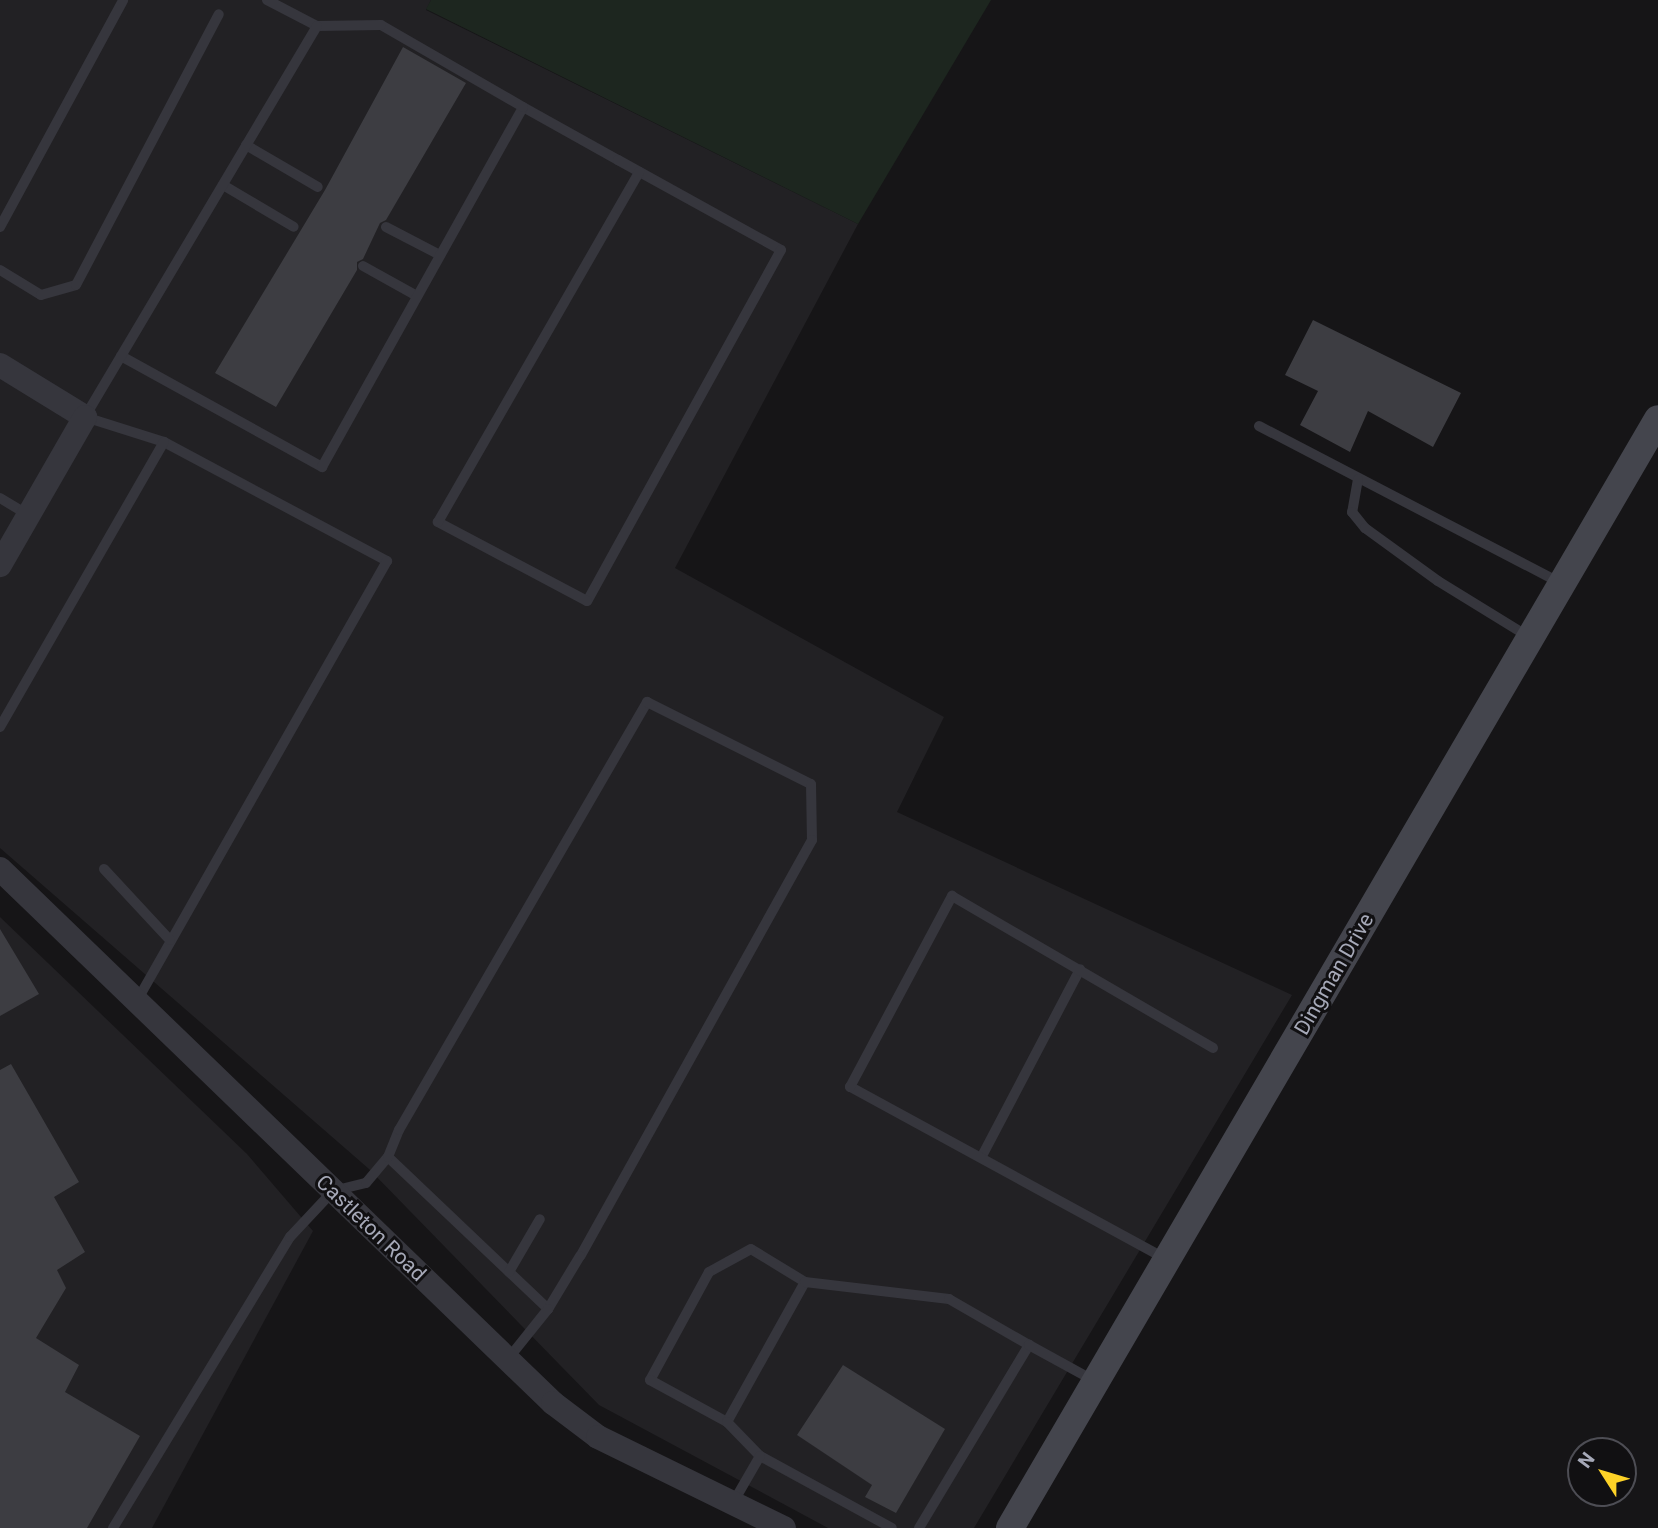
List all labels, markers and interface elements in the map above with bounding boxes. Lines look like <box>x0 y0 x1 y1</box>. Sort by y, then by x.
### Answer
street label: Dingman Drive <box>1289 909 1379 1039</box>
street label: Castleton Road <box>311 1169 431 1287</box>
north arrow <box>1567 1437 1637 1507</box>
text: N <box>1573 1448 1600 1473</box>

